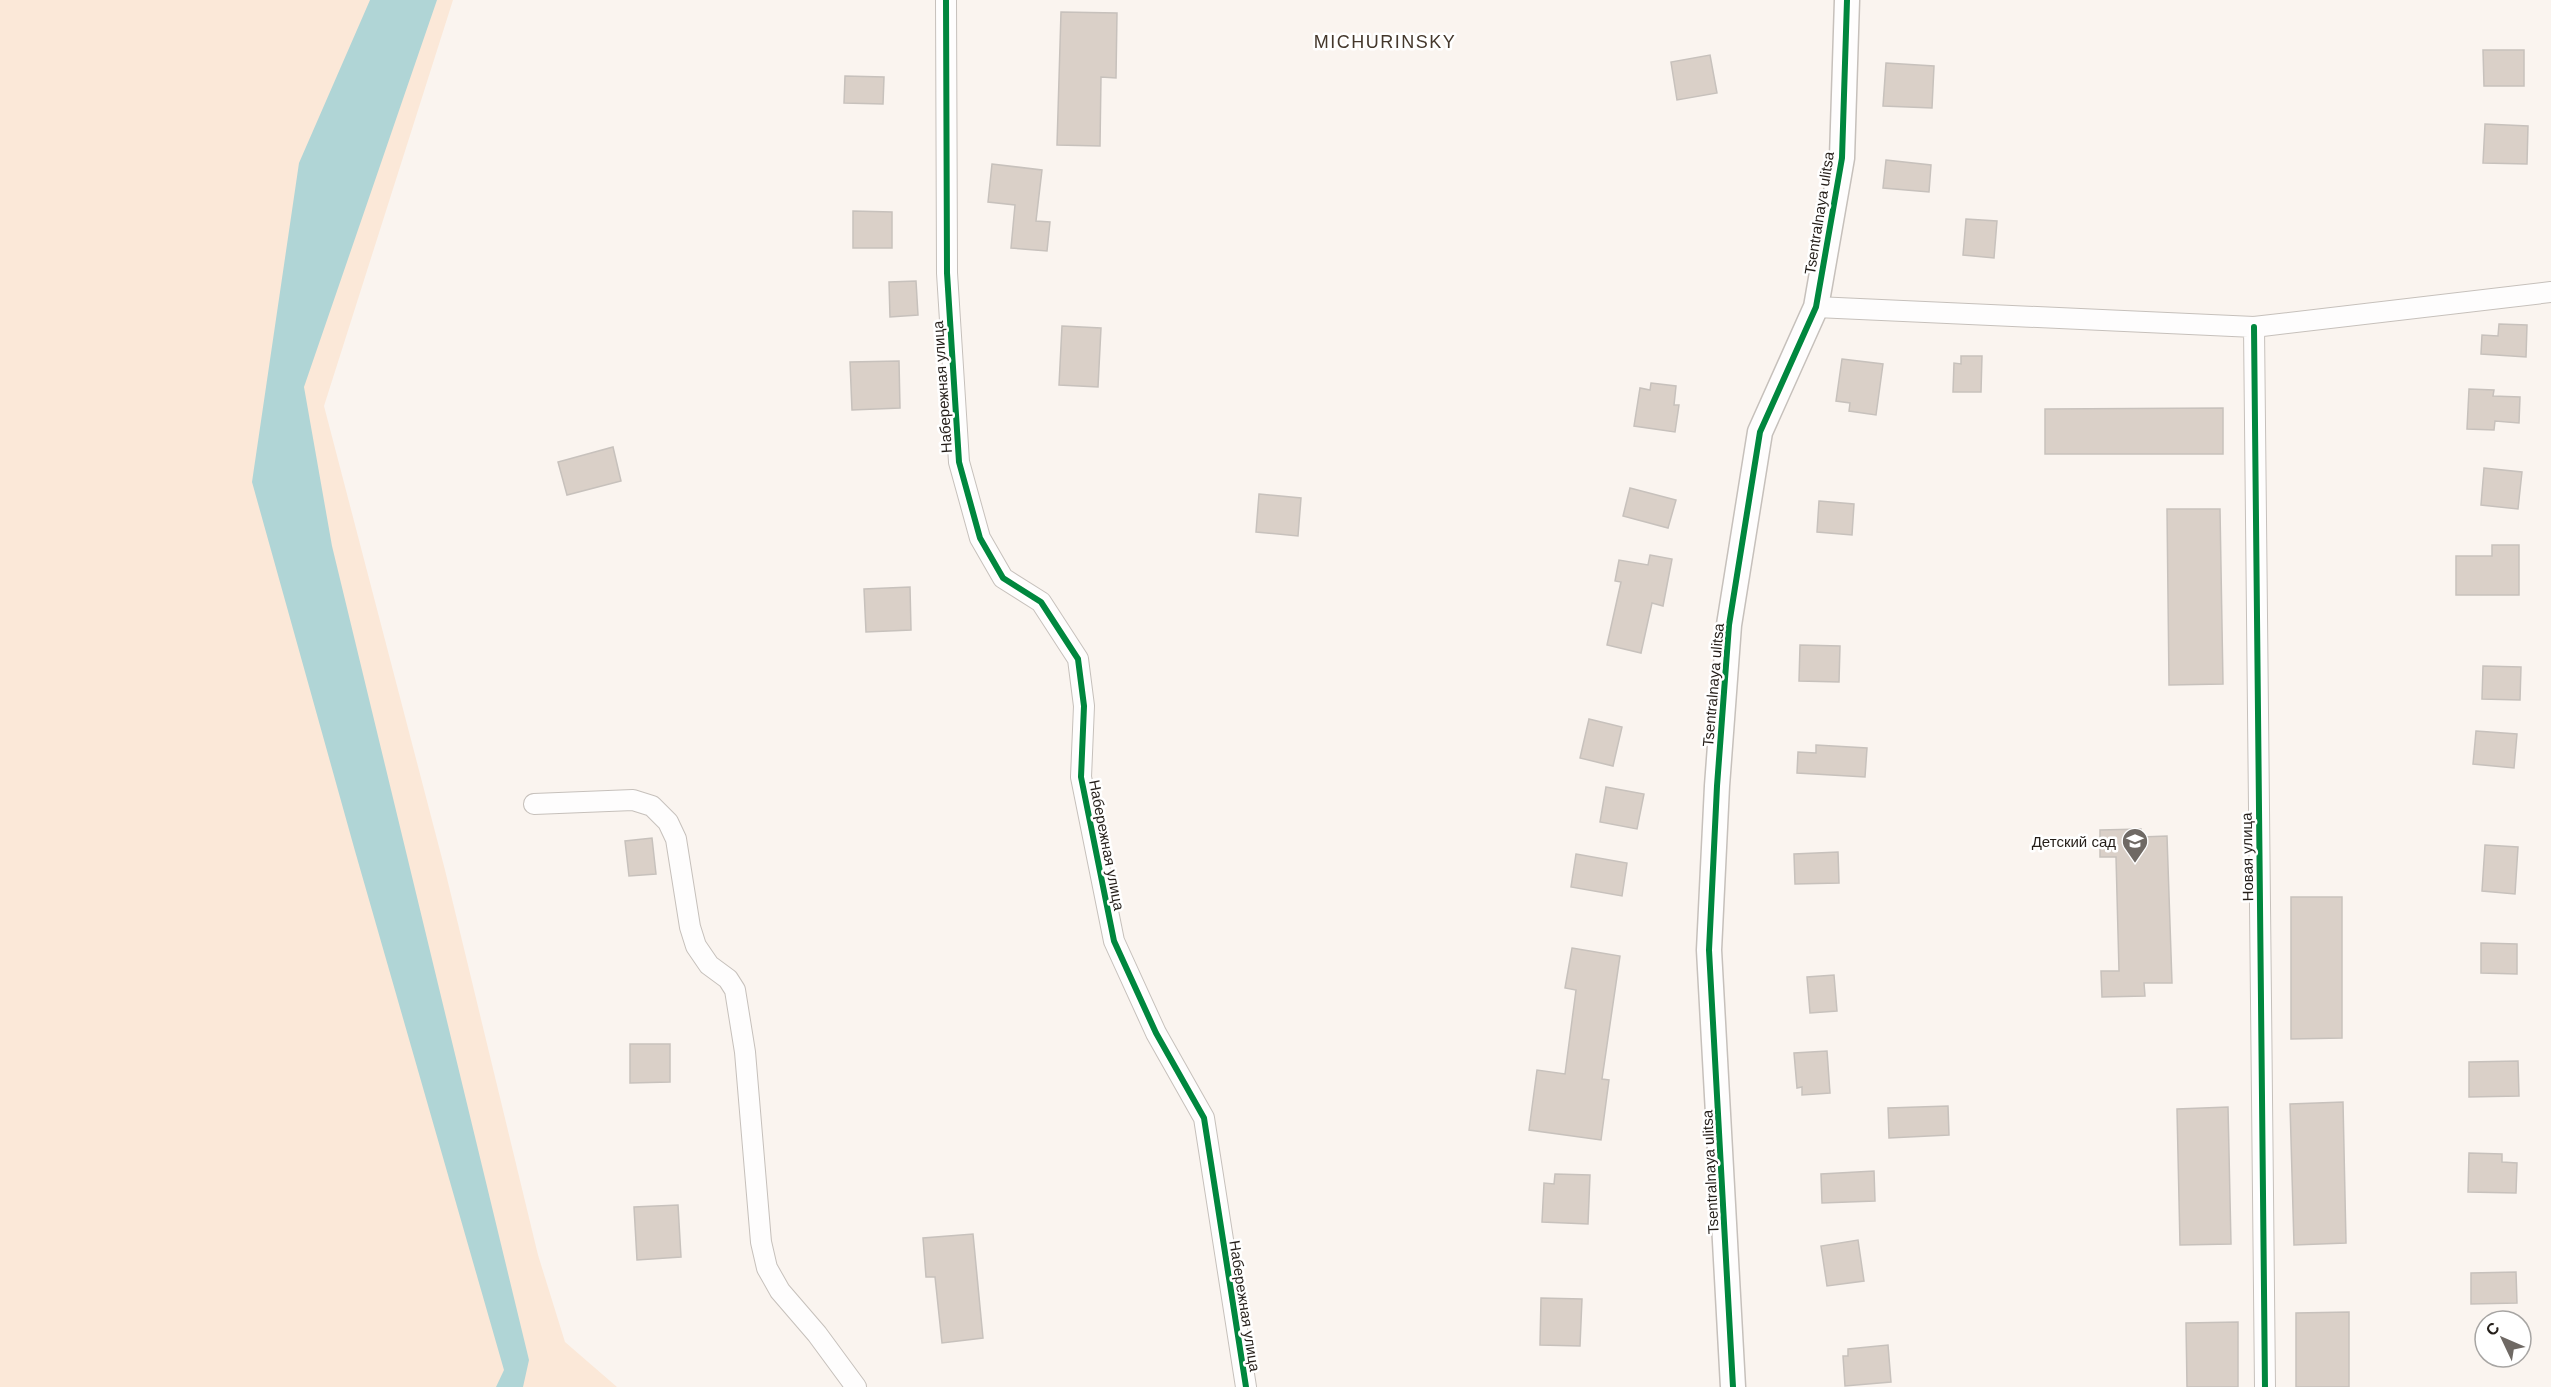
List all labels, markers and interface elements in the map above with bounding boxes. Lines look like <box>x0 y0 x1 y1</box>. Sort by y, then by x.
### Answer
district label: MICHURINSKY <box>1314 32 1456 52</box>
street label: Tsentralnaya ulitsa <box>1801 150 1837 276</box>
street label: Набережная улица <box>929 320 955 454</box>
street label: Tsentralnaya ulitsa <box>1699 622 1727 748</box>
street label: Набережная улица <box>1086 778 1128 912</box>
street label: Новая улица <box>2238 812 2256 902</box>
school or university icon: Детский сад <box>2120 826 2150 864</box>
place label: Детский сад <box>2032 833 2116 850</box>
street label: Tsentralnaya ulitsa <box>1698 1109 1722 1234</box>
street label: Набережная улица <box>1226 1239 1264 1373</box>
north arrow <box>2473 1309 2533 1369</box>
text: С <box>2482 1319 2503 1339</box>

